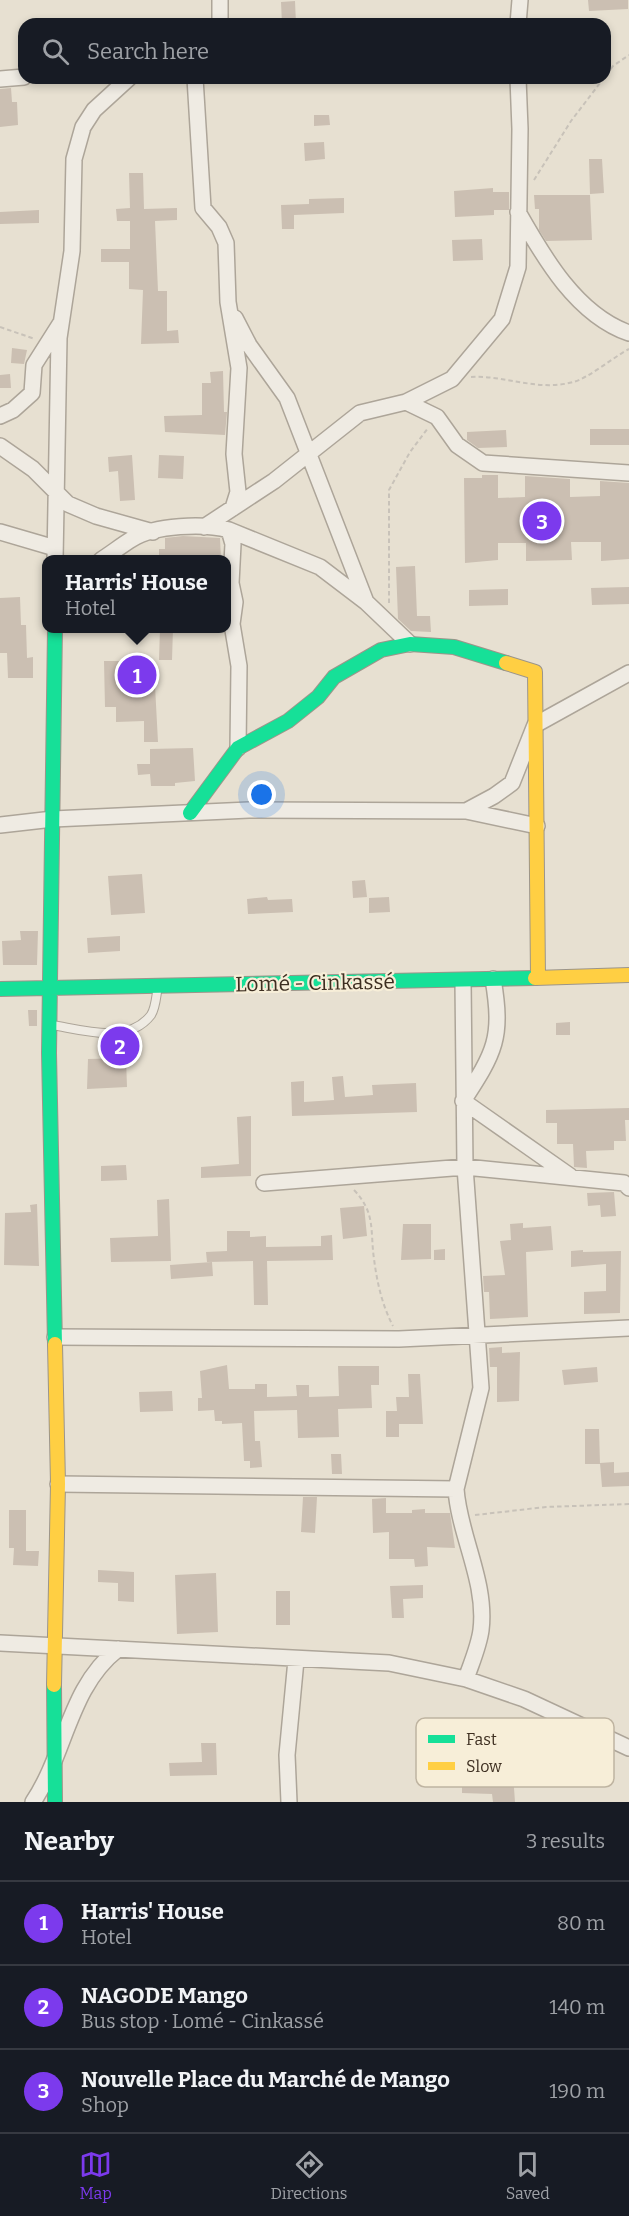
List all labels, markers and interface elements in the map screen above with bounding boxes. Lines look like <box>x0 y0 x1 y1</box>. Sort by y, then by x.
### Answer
search box <box>18 18 611 84</box>
icon: search <box>39 35 72 68</box>
text: Search here <box>87 38 209 65</box>
pin: 3 <box>522 498 562 544</box>
popup <box>42 555 231 633</box>
text: Harris' House <box>65 569 208 596</box>
text: Hotel <box>65 596 116 620</box>
pin: 1 <box>118 652 156 698</box>
your location <box>247 780 276 809</box>
street label: Lomé - Cinkassé <box>235 969 395 997</box>
pin: 2 <box>100 1024 140 1068</box>
legend <box>416 1718 614 1787</box>
text: Fast <box>466 1730 497 1749</box>
text: Slow <box>466 1757 502 1776</box>
text: Nearby <box>24 1826 114 1857</box>
text: 3 results <box>526 1829 605 1853</box>
text: Harris' House <box>81 1898 224 1925</box>
text: 1 <box>39 1911 48 1935</box>
text: 80 m <box>557 1911 605 1935</box>
text: Hotel <box>81 1925 132 1949</box>
text: NAGODE Mango <box>81 1982 248 2009</box>
text: 2 <box>38 1995 49 2019</box>
text: 140 m <box>549 1995 605 2019</box>
text: Bus stop · Lomé - Cinkassé <box>81 2009 324 2033</box>
text: Nouvelle Place du Marché de Mango <box>81 2066 450 2093</box>
text: 3 <box>38 2079 49 2103</box>
text: 190 m <box>549 2079 605 2103</box>
text: Shop <box>81 2093 129 2117</box>
tab: Map <box>79 2148 112 2203</box>
tab: Directions <box>271 2148 348 2203</box>
tab: Saved <box>506 2148 550 2203</box>

